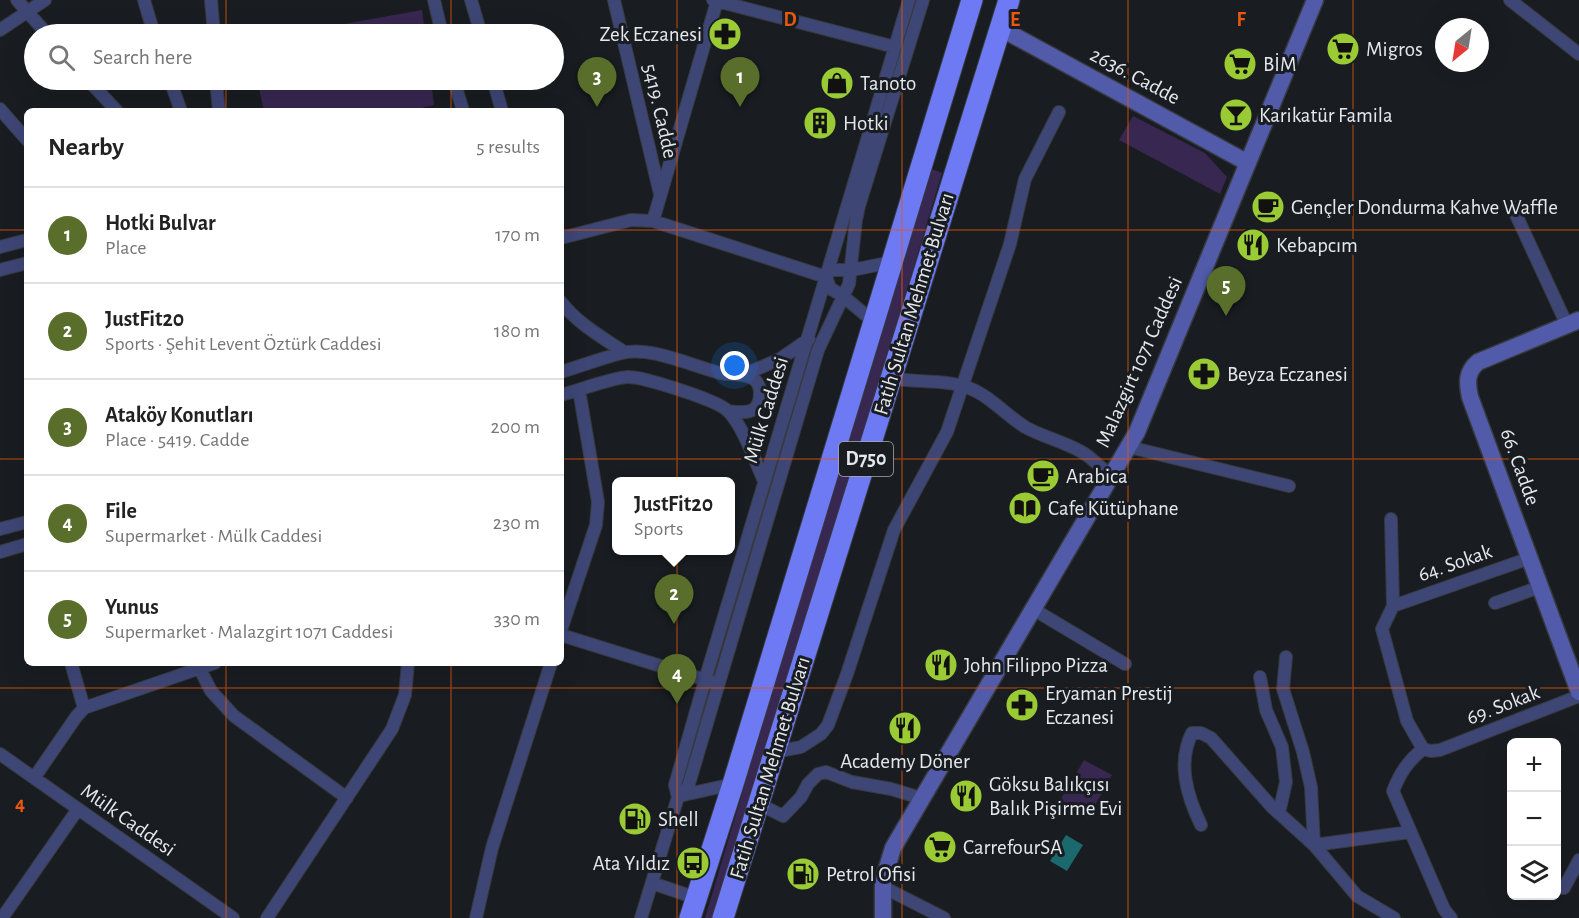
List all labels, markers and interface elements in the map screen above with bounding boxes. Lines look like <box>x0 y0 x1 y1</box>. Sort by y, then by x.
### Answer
text: D <box>783 10 797 30</box>
text: E <box>1010 10 1020 30</box>
text: F <box>1236 10 1246 30</box>
pharmacy icon: Zek Eczanesi <box>707 16 743 52</box>
north arrow <box>1435 18 1489 72</box>
search box <box>24 24 564 90</box>
place label: Zek Eczanesi <box>600 24 702 45</box>
supermarket icon: Migros <box>1325 31 1361 67</box>
place label: Migros <box>1366 39 1423 60</box>
icon: search <box>45 41 78 74</box>
street label: 2636. Cadde <box>1087 44 1183 108</box>
text: Search here <box>93 46 192 68</box>
supermarket icon: BİM <box>1222 46 1258 82</box>
place label: BİM <box>1263 53 1296 75</box>
pin: 3 <box>578 57 616 107</box>
pin: 1 <box>720 57 760 107</box>
street label: 5419. Cadde <box>639 62 681 160</box>
shop icon: Tanoto <box>819 65 855 101</box>
place label: Tanoto <box>860 73 916 94</box>
bar icon: Karikatür Famila <box>1218 97 1254 133</box>
building icon: Hotki <box>802 105 838 141</box>
place label: Karikatür Famila <box>1259 105 1393 126</box>
place label: Hotki <box>843 113 889 134</box>
text: Nearby <box>48 134 124 160</box>
text: 5 results <box>476 137 540 157</box>
cafe icon: Gençler Dondurma Kahve Waffle <box>1250 189 1286 225</box>
street label: Fatih Sultan Mehmet Bulvarı <box>870 191 958 417</box>
place label: Gençler Dondurma Kahve Waffle <box>1291 197 1558 218</box>
text: Hotki Bulvar <box>105 212 216 234</box>
text: 1 <box>64 225 71 245</box>
text: 170 m <box>495 225 540 245</box>
restaurant icon: Kebapcım <box>1235 227 1271 263</box>
place label: Kebapcım <box>1276 235 1358 256</box>
text: Place <box>105 238 146 258</box>
pin: 5 <box>1206 266 1246 316</box>
street label: Malazgirt 1071 Caddesi <box>1092 273 1186 451</box>
text: JustFit20 <box>105 308 184 330</box>
text: 2 <box>63 321 72 341</box>
text: 180 m <box>494 321 540 341</box>
text: Sports · Şehit Levent Öztürk Caddesi <box>105 334 382 354</box>
your location <box>720 351 749 380</box>
street label: Mülk Caddesi <box>740 354 792 466</box>
pharmacy icon: Beyza Eczanesi <box>1186 356 1222 392</box>
place label: Beyza Eczanesi <box>1227 364 1348 385</box>
text: Ataköy Konutları <box>105 404 253 426</box>
text: 3 <box>63 417 72 437</box>
text: 200 m <box>490 417 540 437</box>
street label: 66. Cadde <box>1496 426 1544 508</box>
text: Place · 5419. Cadde <box>105 430 249 450</box>
road number: D750 <box>839 442 893 476</box>
cafe icon: Arabica <box>1025 458 1061 494</box>
place label: Arabica <box>1066 466 1128 487</box>
popup <box>612 477 735 555</box>
library icon: Cafe Kütüphane <box>1007 490 1043 526</box>
text: JustFit20 <box>634 493 713 515</box>
place label: Cafe Kütüphane <box>1048 498 1178 519</box>
text: File <box>105 500 137 522</box>
text: 4 <box>62 513 73 533</box>
text: 230 m <box>493 513 540 533</box>
text: Sports <box>634 519 683 539</box>
text: Supermarket · Mülk Caddesi <box>105 526 322 546</box>
street label: 64. Sokak <box>1415 540 1495 585</box>
pin: 2 <box>654 574 694 624</box>
text: Yunus <box>105 596 159 618</box>
text: 5 <box>63 609 72 629</box>
text: 330 m <box>494 609 540 629</box>
text: Supermarket · Malazgirt 1071 Caddesi <box>105 622 393 642</box>
restaurant icon: John Filippo Pizza <box>923 647 959 683</box>
pin: 4 <box>658 654 696 704</box>
street label: Fatih Sultan Mehmet Bulvarı <box>726 655 814 881</box>
place label: John Filippo Pizza <box>964 655 1108 676</box>
street label: 69. Sokak <box>1464 681 1543 728</box>
place label: Eryaman Prestij Eczanesi <box>1045 683 1173 728</box>
pharmacy icon: Eryaman Prestij Eczanesi <box>1004 687 1040 723</box>
restaurant icon: Academy Döner <box>887 710 923 746</box>
map controls <box>1507 738 1561 900</box>
button: + <box>1507 738 1561 792</box>
place label: Academy Döner <box>840 751 970 772</box>
place label: Göksu Balıkçısı Balık Pişirme Evi <box>989 774 1122 819</box>
restaurant icon: Göksu Balıkçısı Balık Pişirme Evi <box>948 778 984 814</box>
street label: Mülk Caddesi <box>77 780 179 860</box>
button: − <box>1507 792 1561 846</box>
text: 4 <box>15 794 25 814</box>
fuel station icon: Shell <box>617 801 653 837</box>
place label: Shell <box>658 809 699 830</box>
supermarket icon: CarrefourSA <box>922 829 958 865</box>
place label: CarrefourSA <box>963 837 1062 858</box>
bus stop icon: Ata Yıldız <box>675 845 711 881</box>
button: layers <box>1507 846 1561 900</box>
place label: Ata Yıldız <box>593 853 670 874</box>
fuel station icon: Petrol Ofisi <box>785 856 821 892</box>
place label: Petrol Ofisi <box>826 864 916 885</box>

